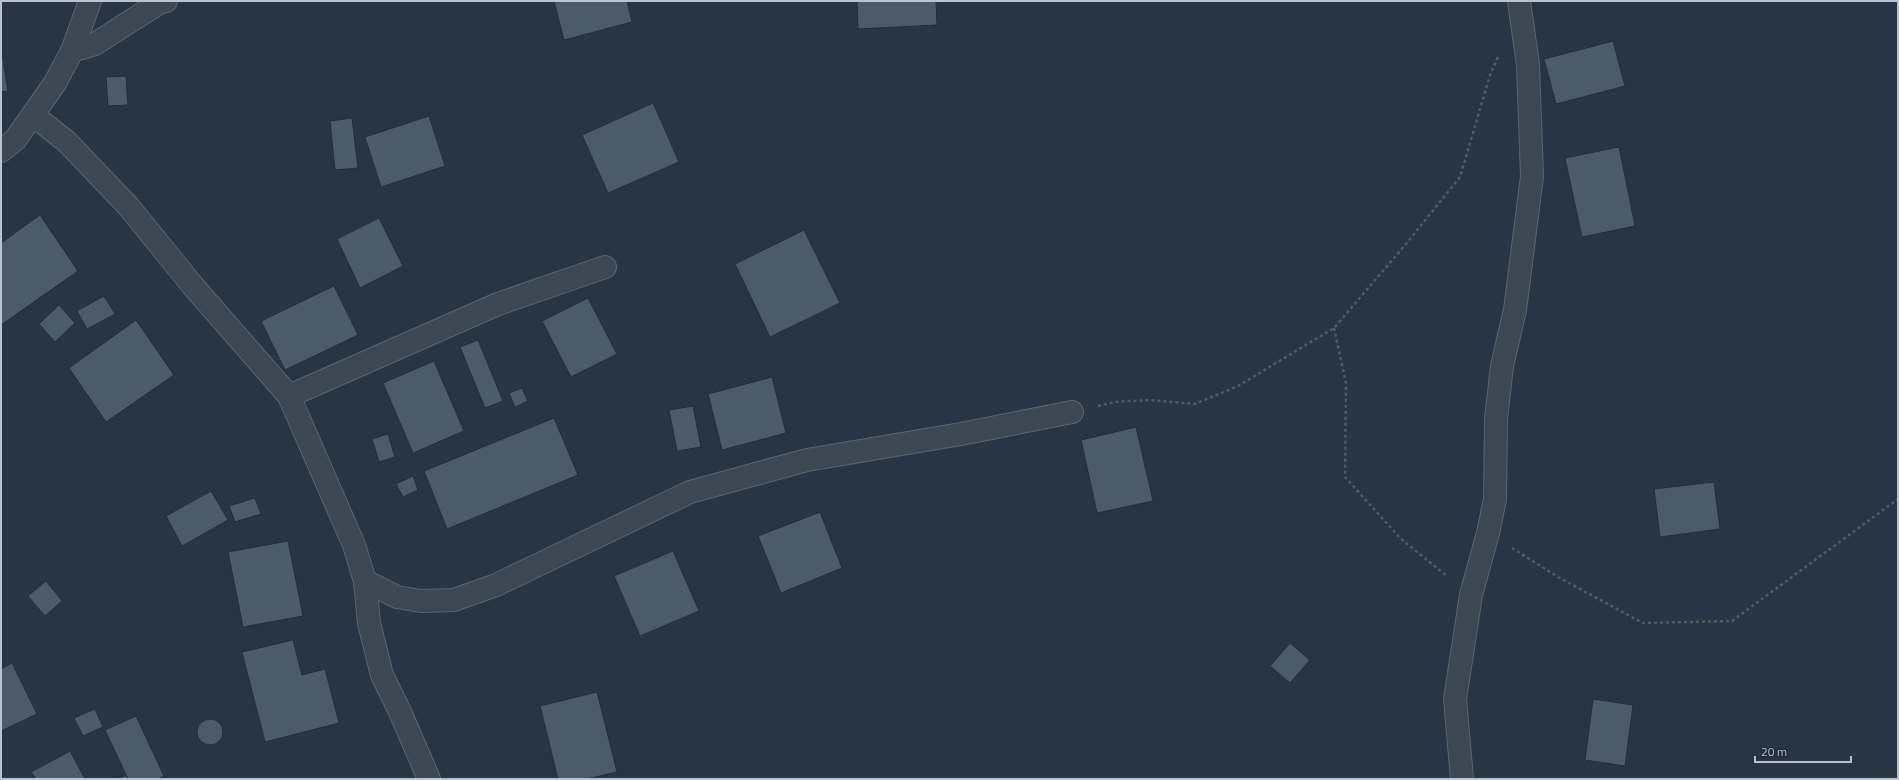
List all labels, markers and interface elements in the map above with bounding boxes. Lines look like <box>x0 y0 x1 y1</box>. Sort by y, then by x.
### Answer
scale bar <box>1755 738 1851 764</box>
text: 20 m <box>1761 742 1787 761</box>

